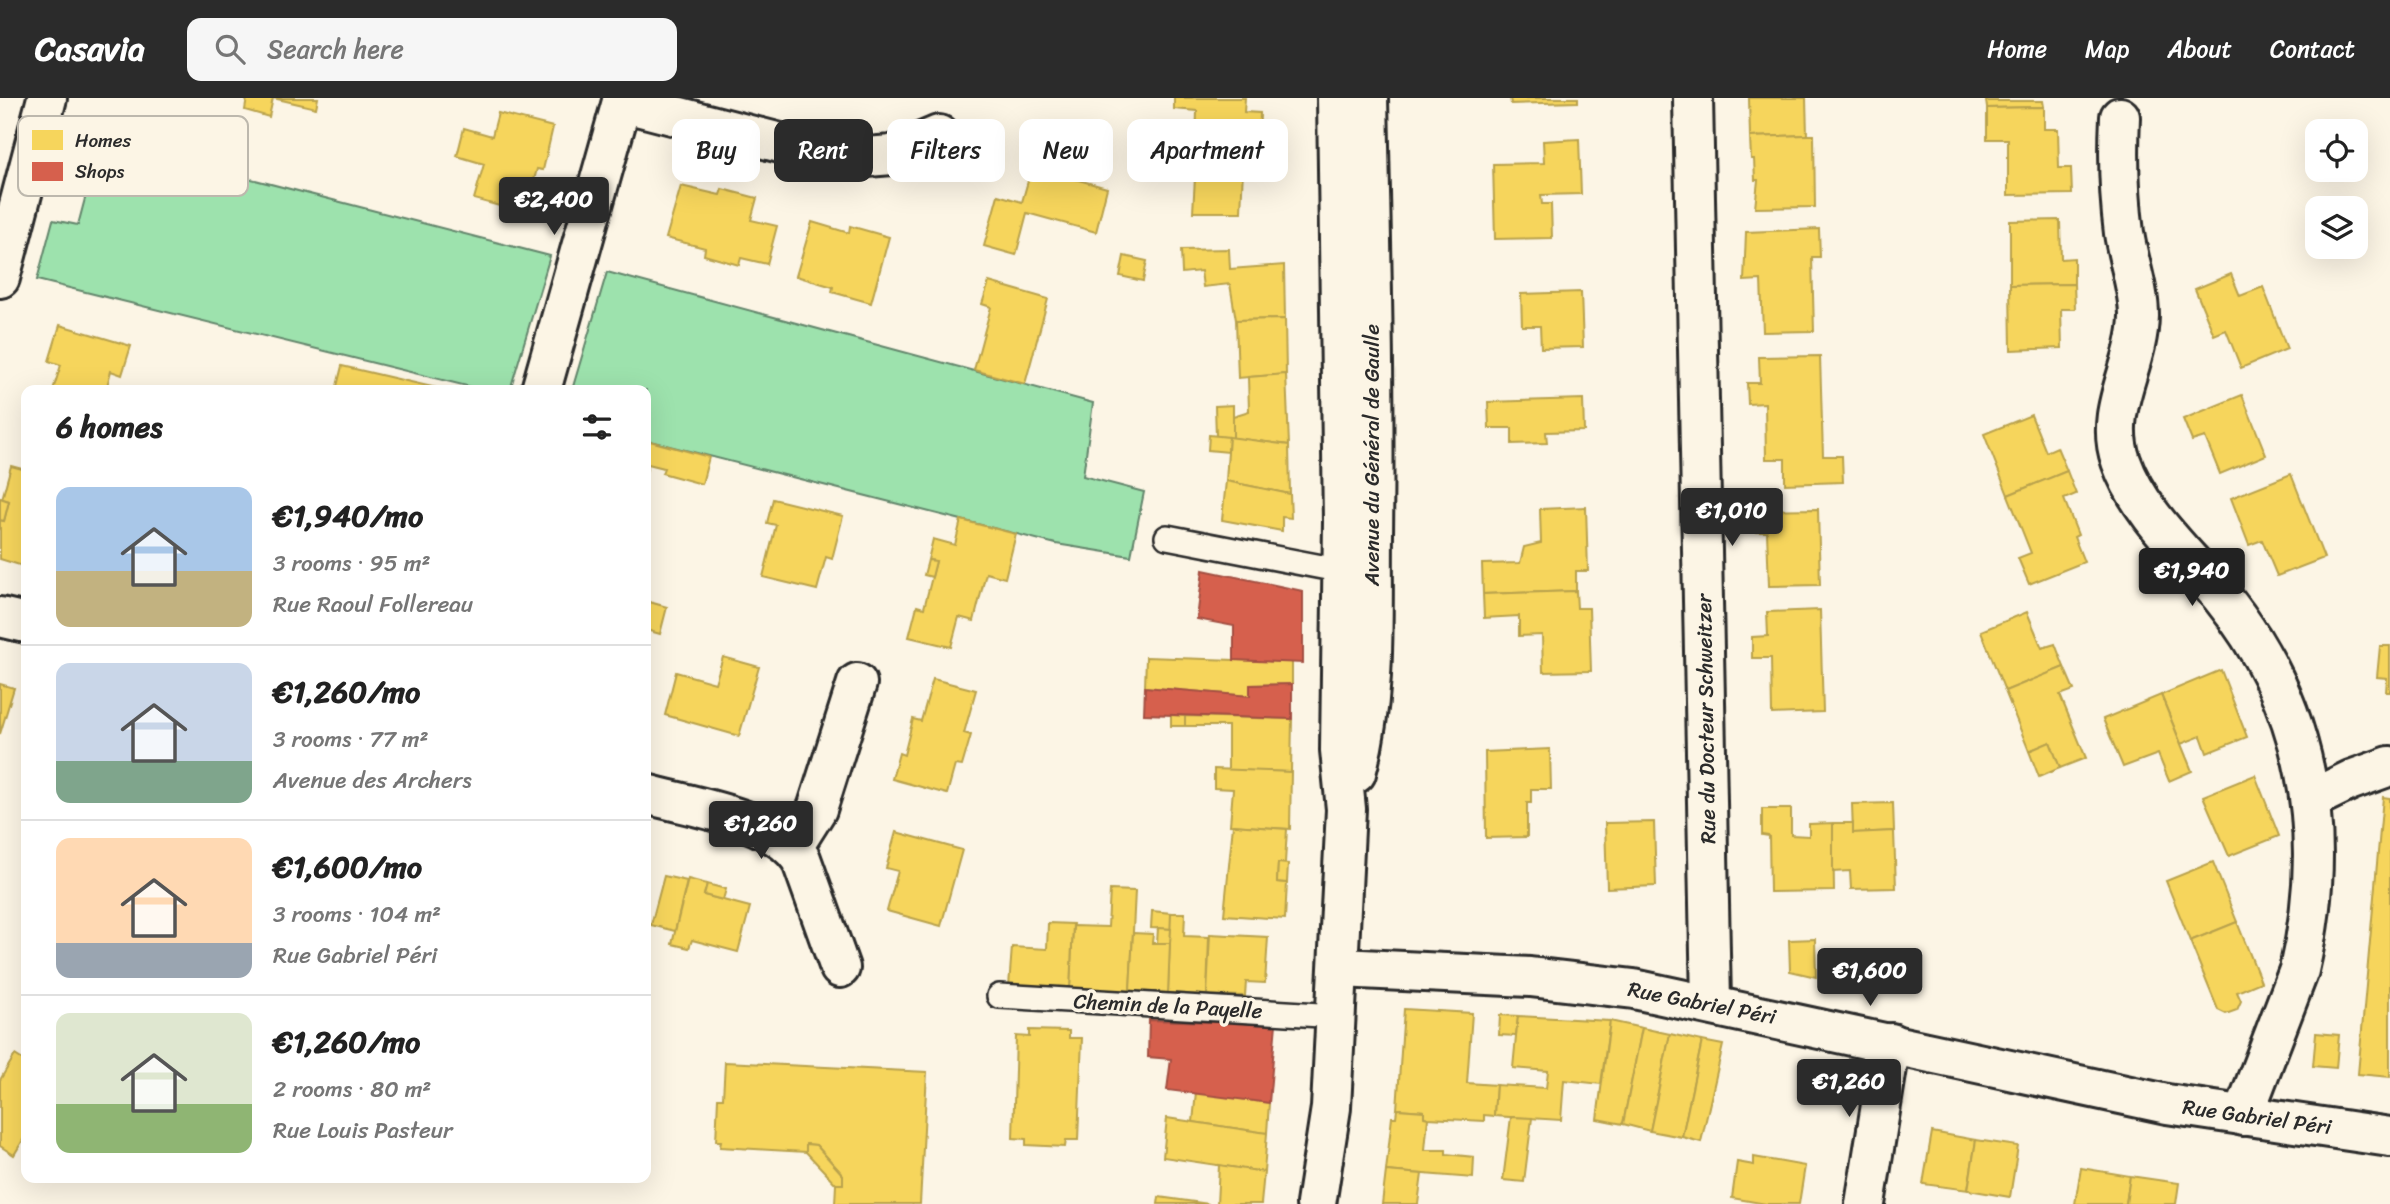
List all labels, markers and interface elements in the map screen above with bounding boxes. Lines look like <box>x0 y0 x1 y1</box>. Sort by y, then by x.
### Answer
search box <box>187 18 677 81</box>
text: Casavia <box>35 20 145 78</box>
text: Search here <box>267 26 404 72</box>
text: Home <box>1987 28 2047 70</box>
text: Map <box>2085 28 2129 70</box>
text: About <box>2167 28 2232 70</box>
text: Contact <box>2270 28 2355 70</box>
icon: search <box>211 30 249 68</box>
legend <box>18 116 248 196</box>
chip: Buy <box>672 119 760 182</box>
chip: Rent <box>774 119 873 182</box>
chip: Filters <box>887 119 1005 182</box>
chip: New <box>1019 119 1113 182</box>
chip: Apartment <box>1127 119 1288 182</box>
map controls <box>2305 119 2368 259</box>
button: locate <box>2305 119 2368 182</box>
text: Homes <box>75 124 131 157</box>
text: Shops <box>75 155 125 188</box>
pin: €2,400 <box>497 178 611 237</box>
text: €2,400 <box>515 179 593 220</box>
button: layers <box>2305 196 2368 259</box>
street label: Avenue du Général de Gaulle <box>1353 324 1391 587</box>
text: 6 homes <box>56 400 163 454</box>
icon: filters <box>578 408 616 446</box>
text: €1,940/mo <box>273 489 423 543</box>
pin: €1,010 <box>1675 489 1789 548</box>
text: €1,010 <box>1697 490 1767 531</box>
icon: home <box>112 515 196 599</box>
text: 3 rooms · 95 m² <box>273 543 430 584</box>
pin: €1,940 <box>2135 548 2249 608</box>
text: €1,940 <box>2155 550 2229 591</box>
text: Rue Raoul Follereau <box>273 584 473 625</box>
street label: Rue du Docteur Schweitzer <box>1685 592 1727 844</box>
text: €1,260/mo <box>273 665 420 719</box>
icon: home <box>112 691 196 775</box>
text: 3 rooms · 77 m² <box>273 719 429 760</box>
text: Avenue des Archers <box>273 760 472 801</box>
pin: €1,260 <box>704 802 818 861</box>
text: €1,260 <box>725 803 797 844</box>
text: €1,600/mo <box>273 840 422 894</box>
icon: home <box>112 866 196 950</box>
text: 3 rooms · 104 m² <box>273 894 441 935</box>
text: Rue Gabriel Péri <box>273 935 437 976</box>
pin: €1,600 <box>1813 948 1927 1008</box>
text: €1,600 <box>1833 950 1907 991</box>
street label: Rue Gabriel Péri <box>1625 970 1780 1036</box>
street label: Chemin de la Payelle <box>1073 982 1264 1030</box>
text: €1,260/mo <box>273 1015 420 1069</box>
icon: home <box>112 1041 196 1125</box>
pin: €1,260 <box>1792 1060 1906 1119</box>
text: €1,260 <box>1813 1061 1885 1102</box>
text: 2 rooms · 80 m² <box>273 1069 431 1110</box>
street label: Rue Gabriel Péri <box>2180 1088 2335 1146</box>
text: Rue Louis Pasteur <box>273 1110 453 1151</box>

